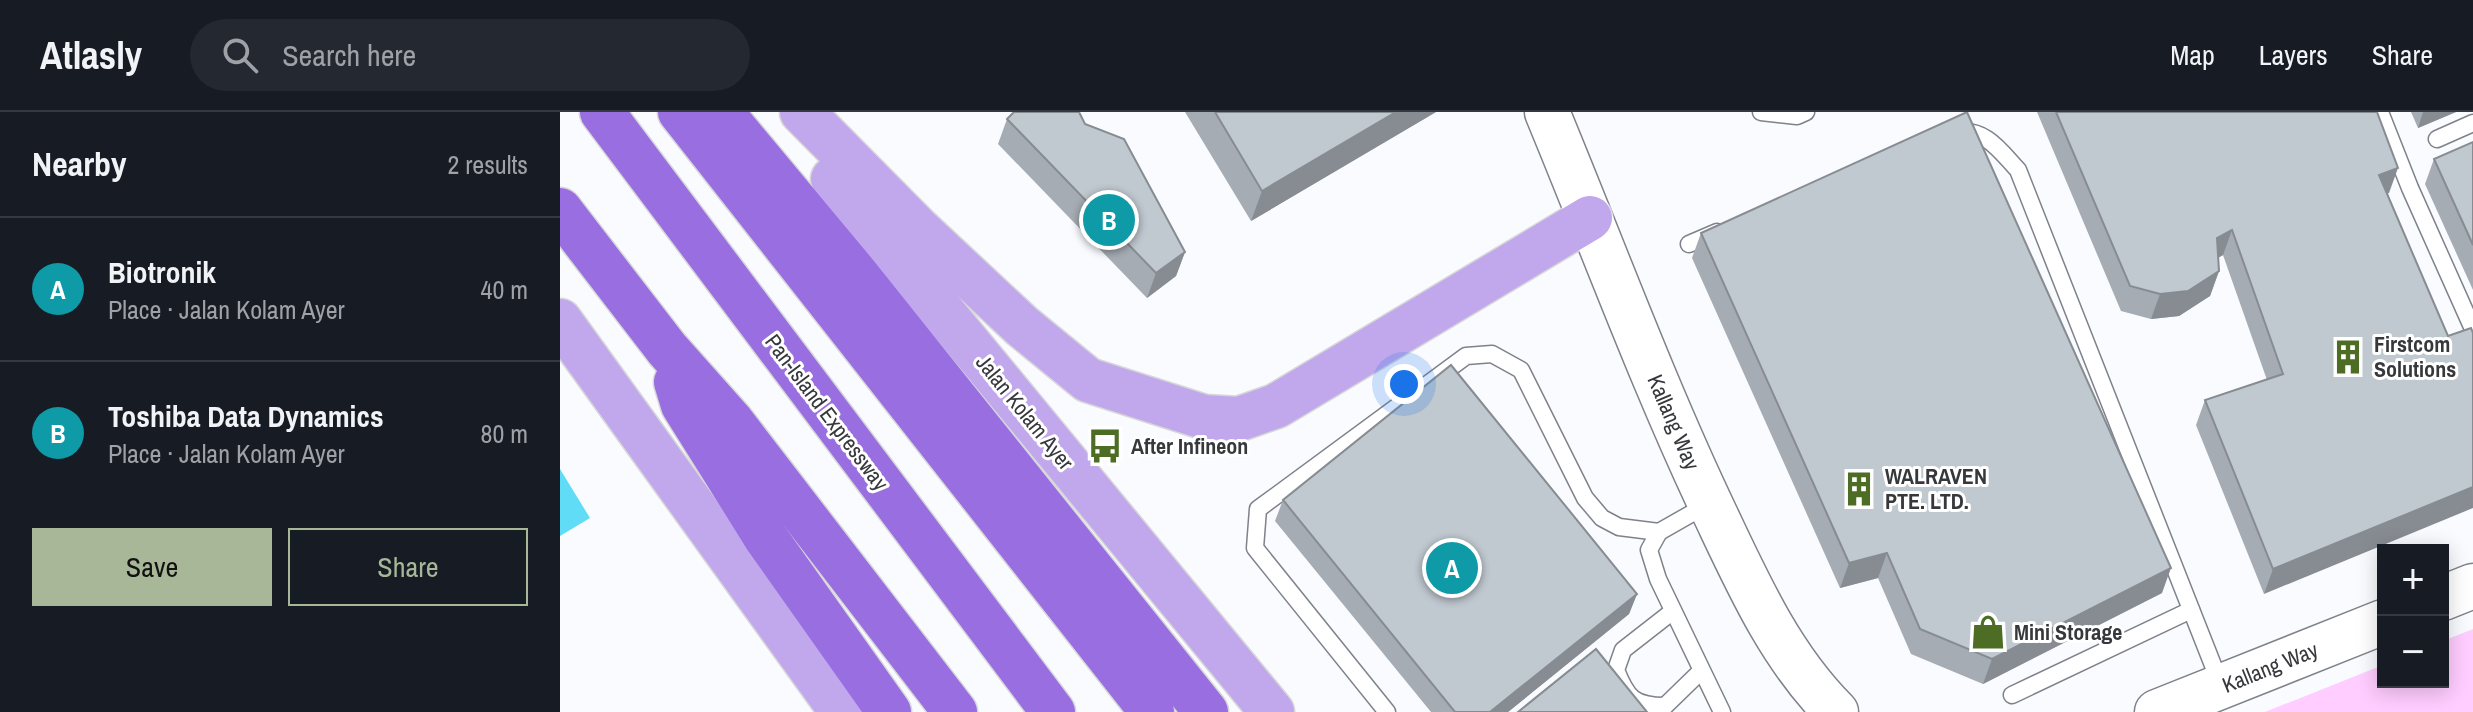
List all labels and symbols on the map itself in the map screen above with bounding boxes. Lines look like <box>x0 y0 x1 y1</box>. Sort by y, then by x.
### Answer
pin: B <box>1083 190 1135 250</box>
street label: Pan-Island Expressway <box>758 328 896 496</box>
place label: Firstcom Solutions <box>2374 329 2456 384</box>
building icon: Firstcom Solutions <box>2329 338 2367 376</box>
street label: Jalan Kolam Ayer <box>969 348 1081 476</box>
your location <box>1384 364 1424 404</box>
street label: Kallang Way <box>1641 370 1707 474</box>
bus stop icon: After Infineon <box>1086 427 1124 465</box>
place label: After Infineon <box>1131 431 1248 461</box>
place label: WALRAVEN PTE. LTD. <box>1885 461 1987 516</box>
building icon: WALRAVEN PTE. LTD. <box>1840 470 1878 508</box>
pin: A <box>1426 538 1478 598</box>
shop icon: Mini Storage <box>1969 613 2007 651</box>
place label: Mini Storage <box>2014 617 2122 647</box>
street label: Kallang Way <box>2218 634 2322 700</box>

